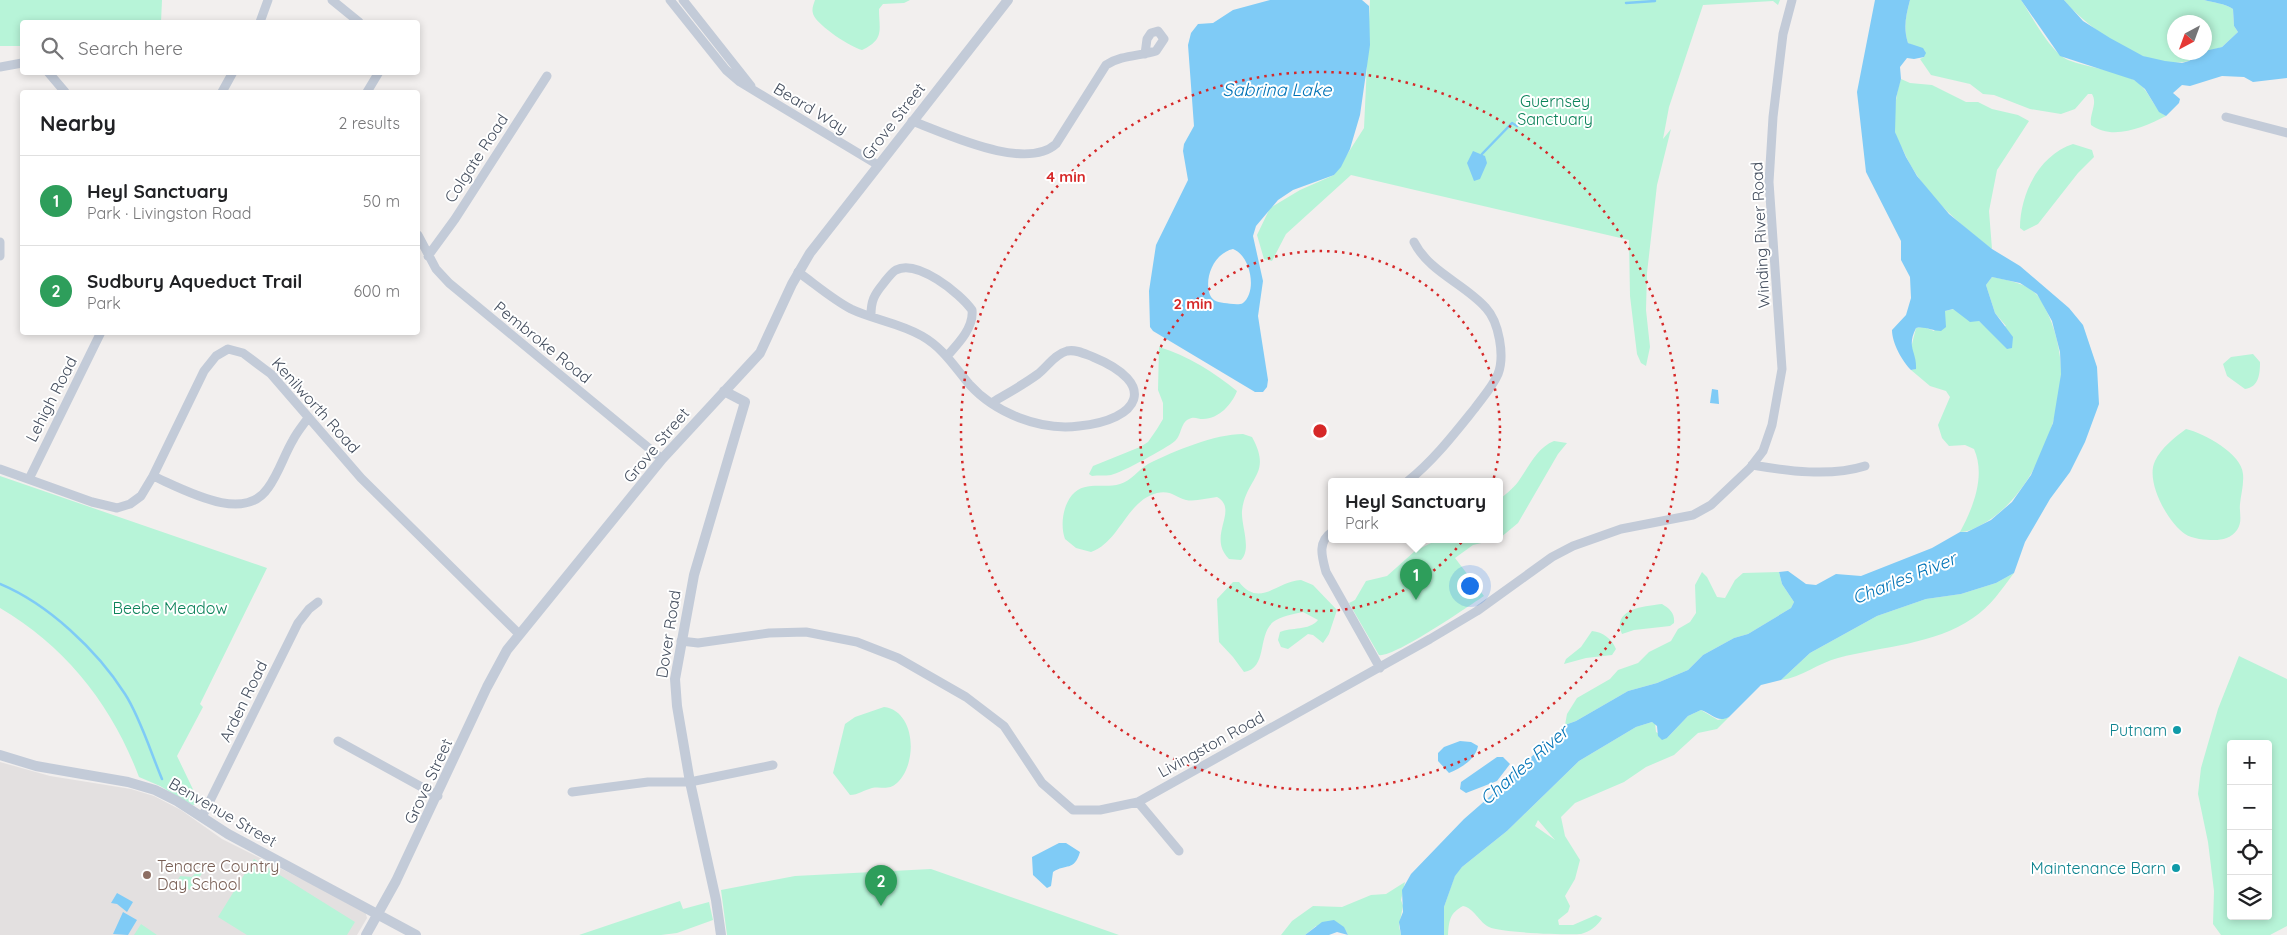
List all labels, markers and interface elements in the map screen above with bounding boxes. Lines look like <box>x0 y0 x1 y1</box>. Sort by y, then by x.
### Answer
north arrow <box>2167 15 2212 60</box>
search box <box>20 20 420 75</box>
icon: search <box>38 34 66 62</box>
text: Search here <box>78 36 183 60</box>
street label: Beard Way <box>770 78 852 138</box>
water label: Sabrina Lake <box>1223 78 1332 101</box>
street label: Grove Street <box>857 79 929 163</box>
park label: Guernsey Sanctuary <box>1517 91 1593 129</box>
text: Nearby <box>40 110 116 136</box>
street label: Colgate Road <box>440 110 512 206</box>
text: 2 results <box>338 113 400 133</box>
street label: Winding River Road <box>1746 161 1774 309</box>
text: 4 min <box>1046 167 1086 186</box>
text: Heyl Sanctuary <box>87 179 228 203</box>
text: 1 <box>53 191 59 211</box>
text: 50 m <box>363 191 400 211</box>
text: Park · Livingston Road <box>87 203 251 223</box>
text: Sudbury Aqueduct Trail <box>87 269 302 293</box>
text: 2 <box>51 281 61 301</box>
text: 600 m <box>353 281 400 301</box>
text: Park <box>87 293 121 313</box>
text: 2 min <box>1173 294 1213 313</box>
street label: Pembroke Road <box>490 297 596 387</box>
street label: Lehigh Road <box>21 353 81 445</box>
street label: Kenilworth Road <box>268 353 364 457</box>
street label: Grove Street <box>619 403 693 487</box>
centre of rings <box>1311 422 1329 440</box>
popup <box>1328 478 1503 543</box>
text: Heyl Sanctuary <box>1345 489 1486 513</box>
text: Park <box>1345 513 1379 533</box>
water label: Charles River <box>1849 546 1961 609</box>
pin: 1 <box>1400 559 1432 600</box>
your location <box>1457 573 1483 599</box>
street label: Dover Road <box>651 589 685 679</box>
park label: Beebe Meadow <box>112 598 228 618</box>
street label: Arden Road <box>215 657 271 745</box>
street label: Livingston Road <box>1154 706 1268 782</box>
water label: Charles River <box>1475 719 1575 810</box>
place label: Putnam <box>2109 720 2167 740</box>
marker: Putnam <box>2171 724 2183 736</box>
street label: Grove Street <box>399 735 457 827</box>
map controls <box>2227 740 2272 920</box>
button: + <box>2227 740 2272 785</box>
street label: Benvenue Street <box>165 773 281 851</box>
button: − <box>2227 785 2272 830</box>
button: locate <box>2227 830 2272 875</box>
place label: Tenacre Country Day School <box>157 856 279 894</box>
place label: Maintenance Barn <box>2031 858 2166 878</box>
marker: Maintenance Barn <box>2170 862 2182 874</box>
pin: 2 <box>865 865 897 906</box>
marker: Tenacre Country Day School <box>141 869 153 881</box>
button: layers <box>2227 875 2272 920</box>

